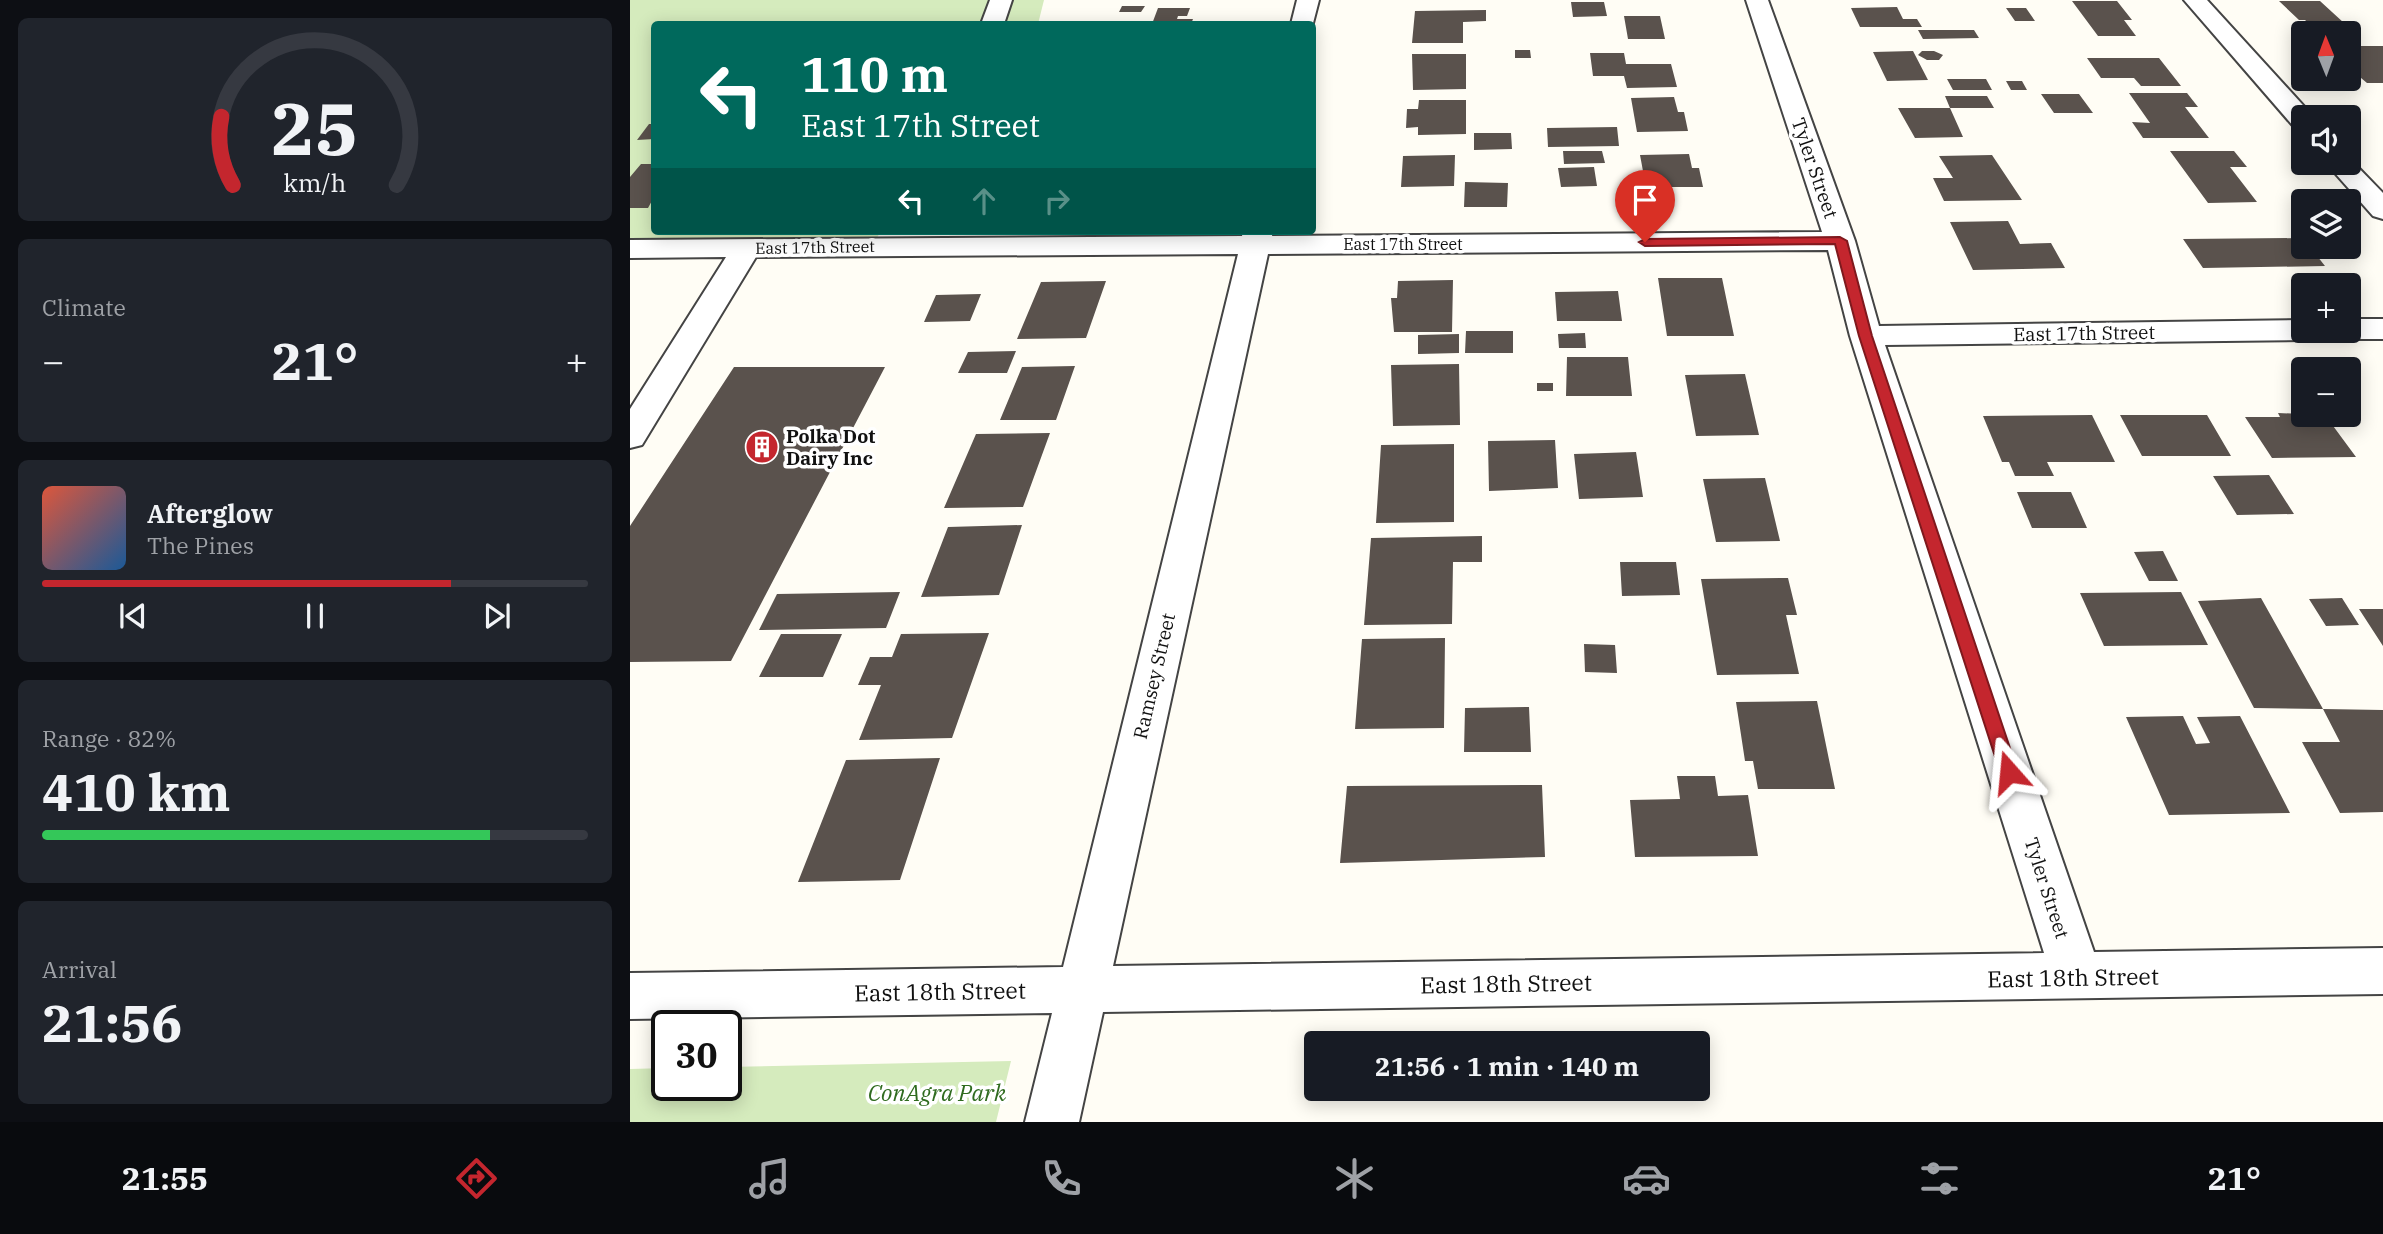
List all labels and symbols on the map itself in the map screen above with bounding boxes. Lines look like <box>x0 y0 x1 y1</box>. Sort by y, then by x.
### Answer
north arrow <box>2291 21 2361 91</box>
street label: Tyler Street <box>1787 115 1843 222</box>
pin <box>1615 170 1675 242</box>
street label: East 17th Street <box>1343 234 1463 254</box>
street label: East 17th Street <box>755 236 875 258</box>
street label: East 17th Street <box>2013 320 2155 346</box>
place label: Polka Dot Dairy Inc <box>786 424 875 470</box>
building icon: Polka Dot Dairy Inc <box>743 428 781 466</box>
street label: Ramsey Street <box>1128 610 1180 741</box>
position arrow <box>1972 735 2046 809</box>
street label: Tyler Street <box>2019 834 2075 942</box>
street label: East 18th Street <box>1987 961 2159 993</box>
street label: East 18th Street <box>1420 967 1592 999</box>
street label: East 18th Street <box>854 975 1026 1007</box>
speed limit sign: 30 <box>651 1010 742 1101</box>
park label: ConAgra Park <box>868 1077 1007 1107</box>

